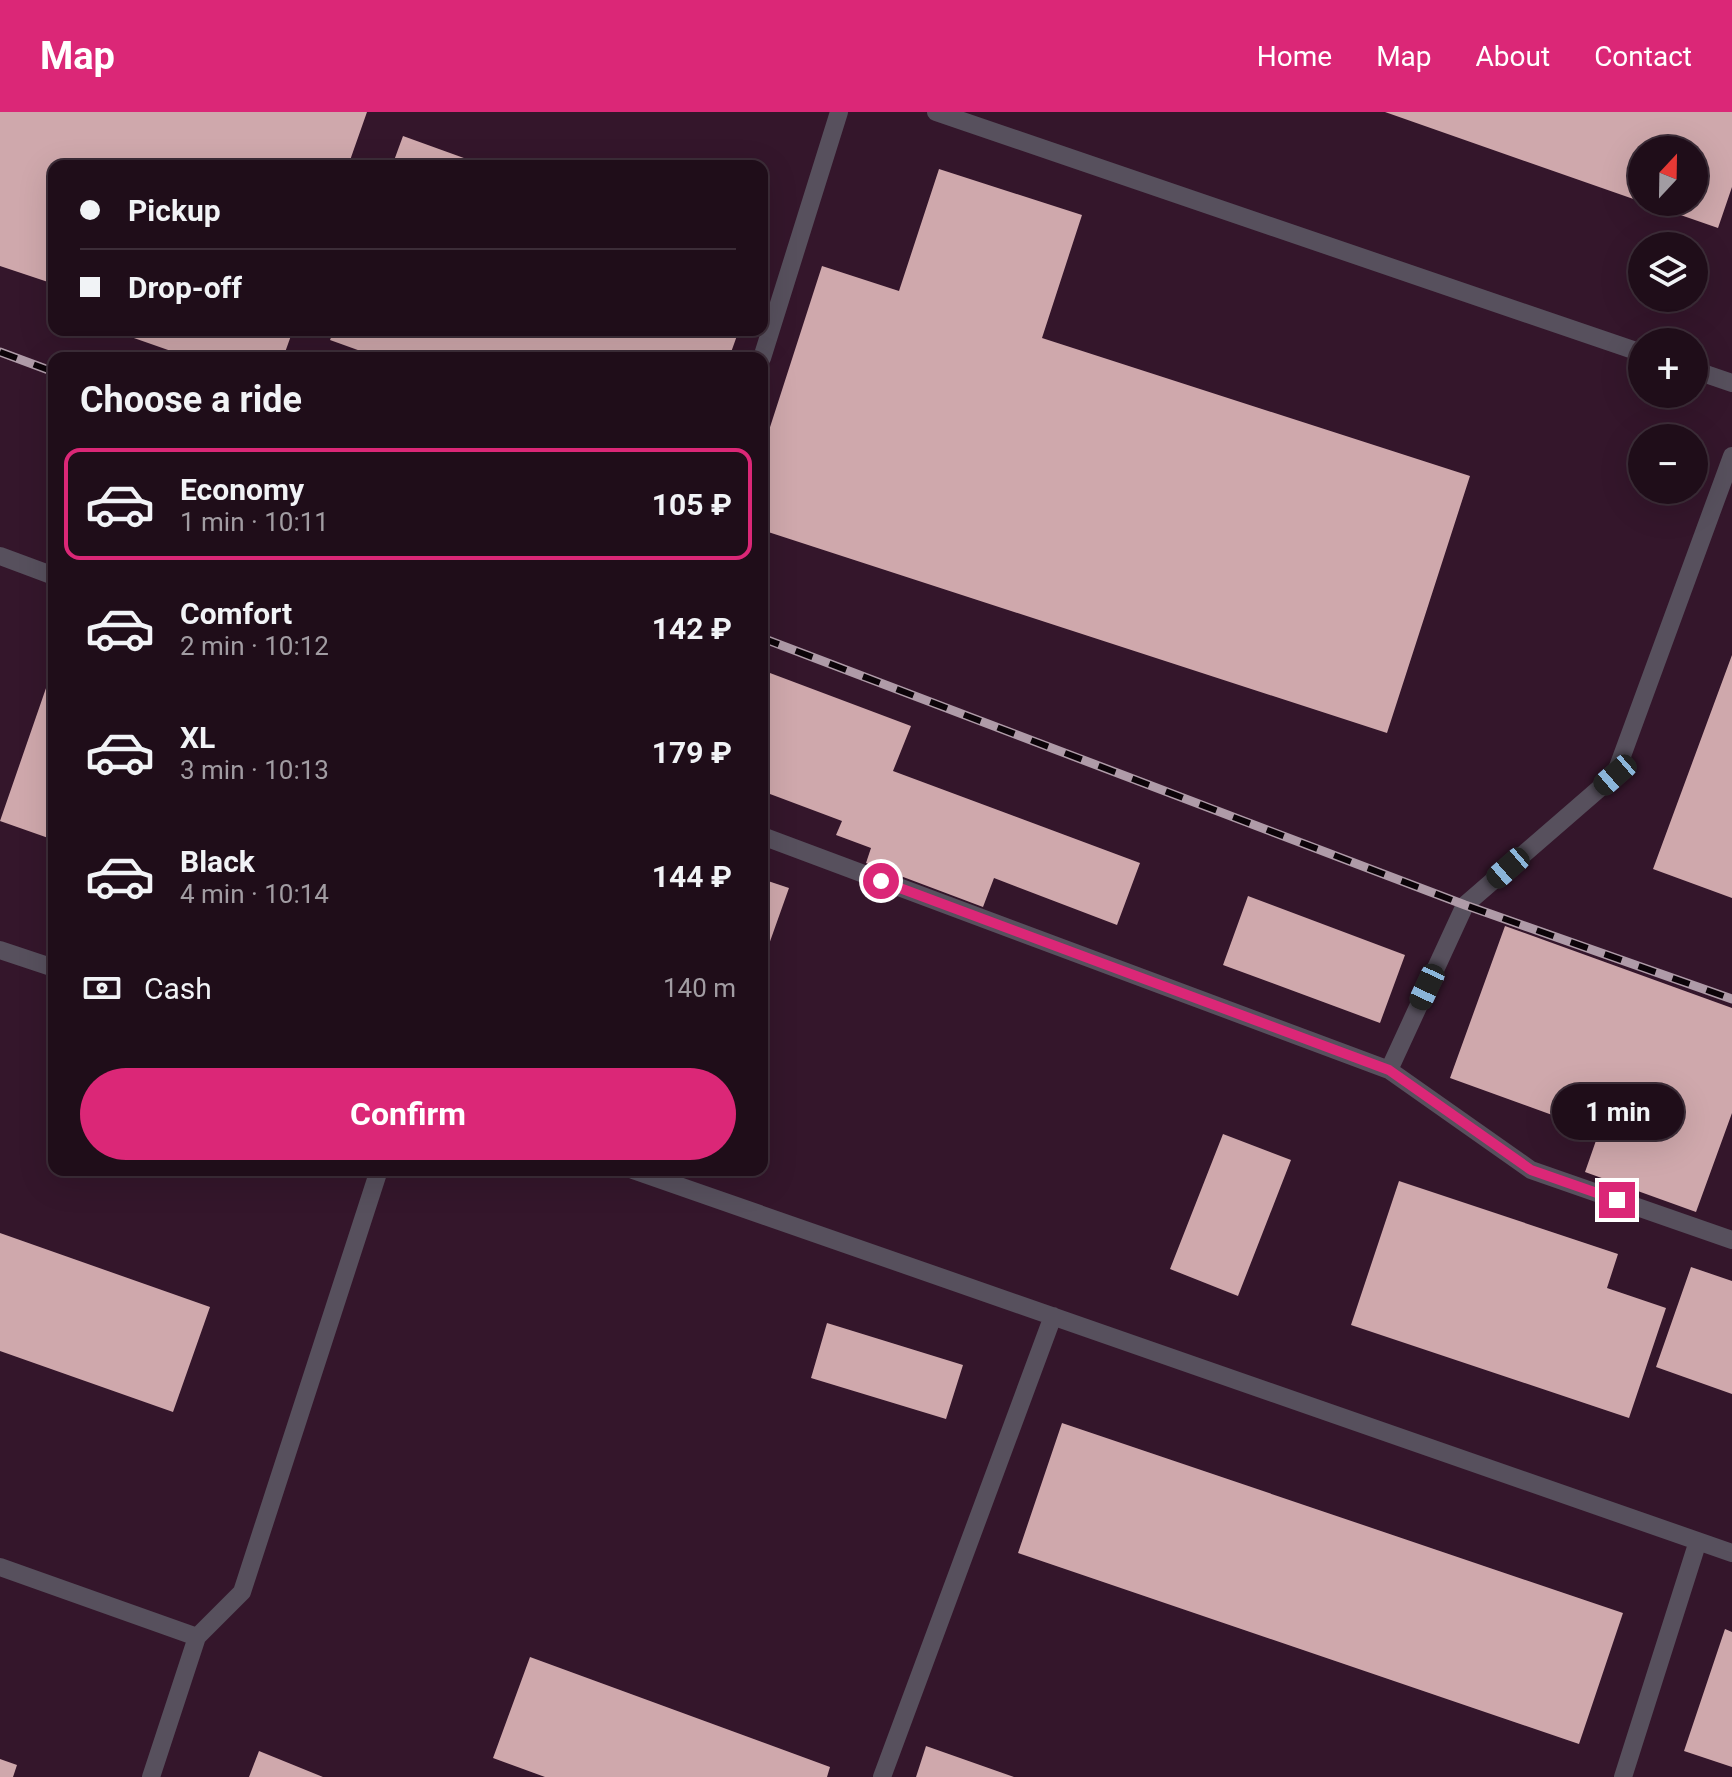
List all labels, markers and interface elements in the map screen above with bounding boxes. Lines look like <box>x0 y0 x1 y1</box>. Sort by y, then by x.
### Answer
text: Map <box>40 34 115 78</box>
text: Home <box>1257 40 1332 73</box>
text: Map <box>1376 40 1432 73</box>
text: About <box>1476 40 1550 73</box>
text: Contact <box>1594 40 1692 73</box>
north arrow <box>1628 136 1708 216</box>
map controls <box>1628 136 1708 504</box>
text: Pickup <box>128 193 221 228</box>
button: layers <box>1628 232 1708 312</box>
text: Drop-off <box>128 270 242 305</box>
button: + <box>1628 328 1708 408</box>
text: Choose a ride <box>80 379 302 421</box>
button: − <box>1628 424 1708 504</box>
icon: car <box>84 468 156 540</box>
text: Economy <box>180 472 304 507</box>
text: 105 ₽ <box>652 487 732 522</box>
text: 1 min · 10:11 <box>180 507 329 537</box>
icon: car <box>84 592 156 664</box>
text: Comfort <box>180 596 292 631</box>
text: 142 ₽ <box>652 611 732 646</box>
text: 2 min · 10:12 <box>180 631 329 661</box>
icon: car <box>84 716 156 788</box>
text: XL <box>180 720 215 755</box>
text: 179 ₽ <box>652 735 732 770</box>
car <box>1589 750 1641 800</box>
text: 3 min · 10:13 <box>180 755 329 785</box>
icon: car <box>84 840 156 912</box>
car <box>1482 843 1534 893</box>
text: Black <box>180 844 255 879</box>
text: 144 ₽ <box>652 859 732 894</box>
route start <box>863 863 899 899</box>
text: 4 min · 10:14 <box>180 879 329 909</box>
car <box>1406 960 1448 1014</box>
icon: cash <box>80 966 124 1010</box>
text: Cash <box>144 971 212 1006</box>
text: 140 m <box>663 973 736 1003</box>
button: Confirm <box>80 1068 736 1160</box>
callout: 1 min <box>1551 1084 1683 1140</box>
text: 1 min <box>1585 1097 1651 1127</box>
route end <box>1599 1182 1635 1218</box>

